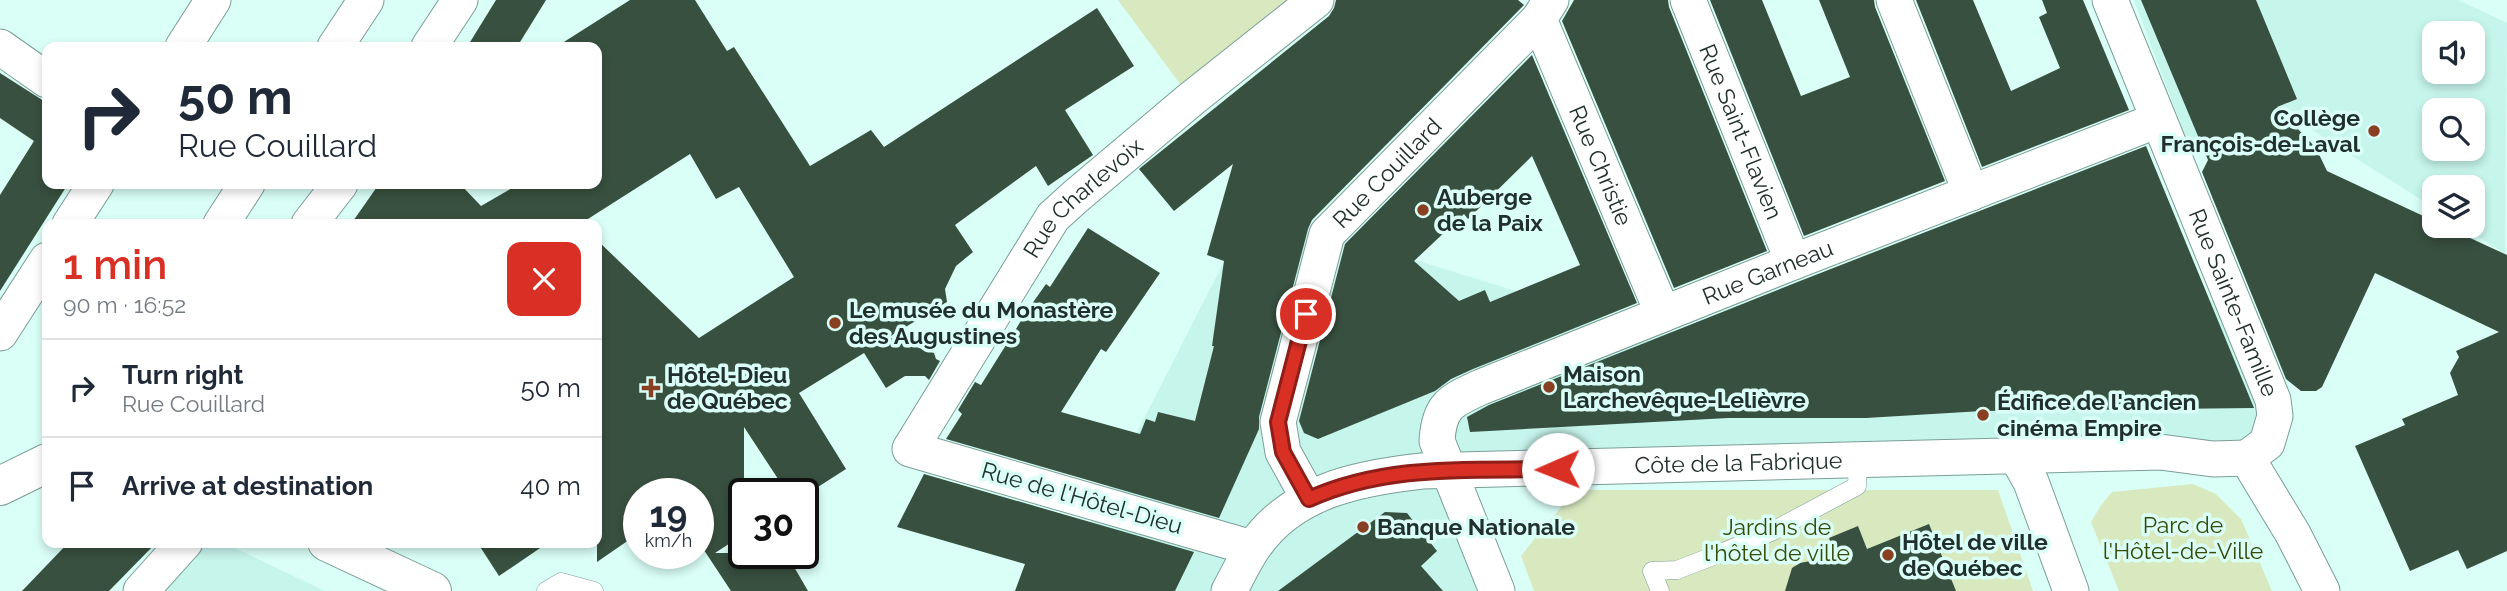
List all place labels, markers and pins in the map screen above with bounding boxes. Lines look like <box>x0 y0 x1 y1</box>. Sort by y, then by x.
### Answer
place label: Collège François-de-Laval <box>2161 104 2361 157</box>
marker: Collège François-de-Laval <box>2366 123 2382 139</box>
place label: Auberge de la Paix <box>1437 183 1543 236</box>
marker: Auberge de la Paix <box>1415 202 1431 218</box>
pin <box>1276 284 1336 344</box>
place label: Le musée du Monastère des Augustines <box>849 296 1114 349</box>
marker: Le musée du Monastère des Augustines <box>827 315 843 331</box>
place label: Maison Larchevêque-Lelièvre <box>1563 360 1806 413</box>
place label: Hôtel-Dieu de Québec <box>667 361 788 414</box>
marker: Hôtel-Dieu de Québec <box>641 378 661 398</box>
marker: Maison Larchevêque-Lelièvre <box>1541 379 1557 395</box>
place label: Édifice de l'ancien cinéma Empire <box>1997 388 2196 441</box>
marker: Édifice de l'ancien cinéma Empire <box>1975 407 1991 423</box>
place label: Banque Nationale <box>1377 513 1575 540</box>
marker: Banque Nationale <box>1355 519 1371 535</box>
place label: Hôtel de ville de Québec <box>1902 528 2048 581</box>
marker: Hôtel de ville de Québec <box>1880 547 1896 563</box>

